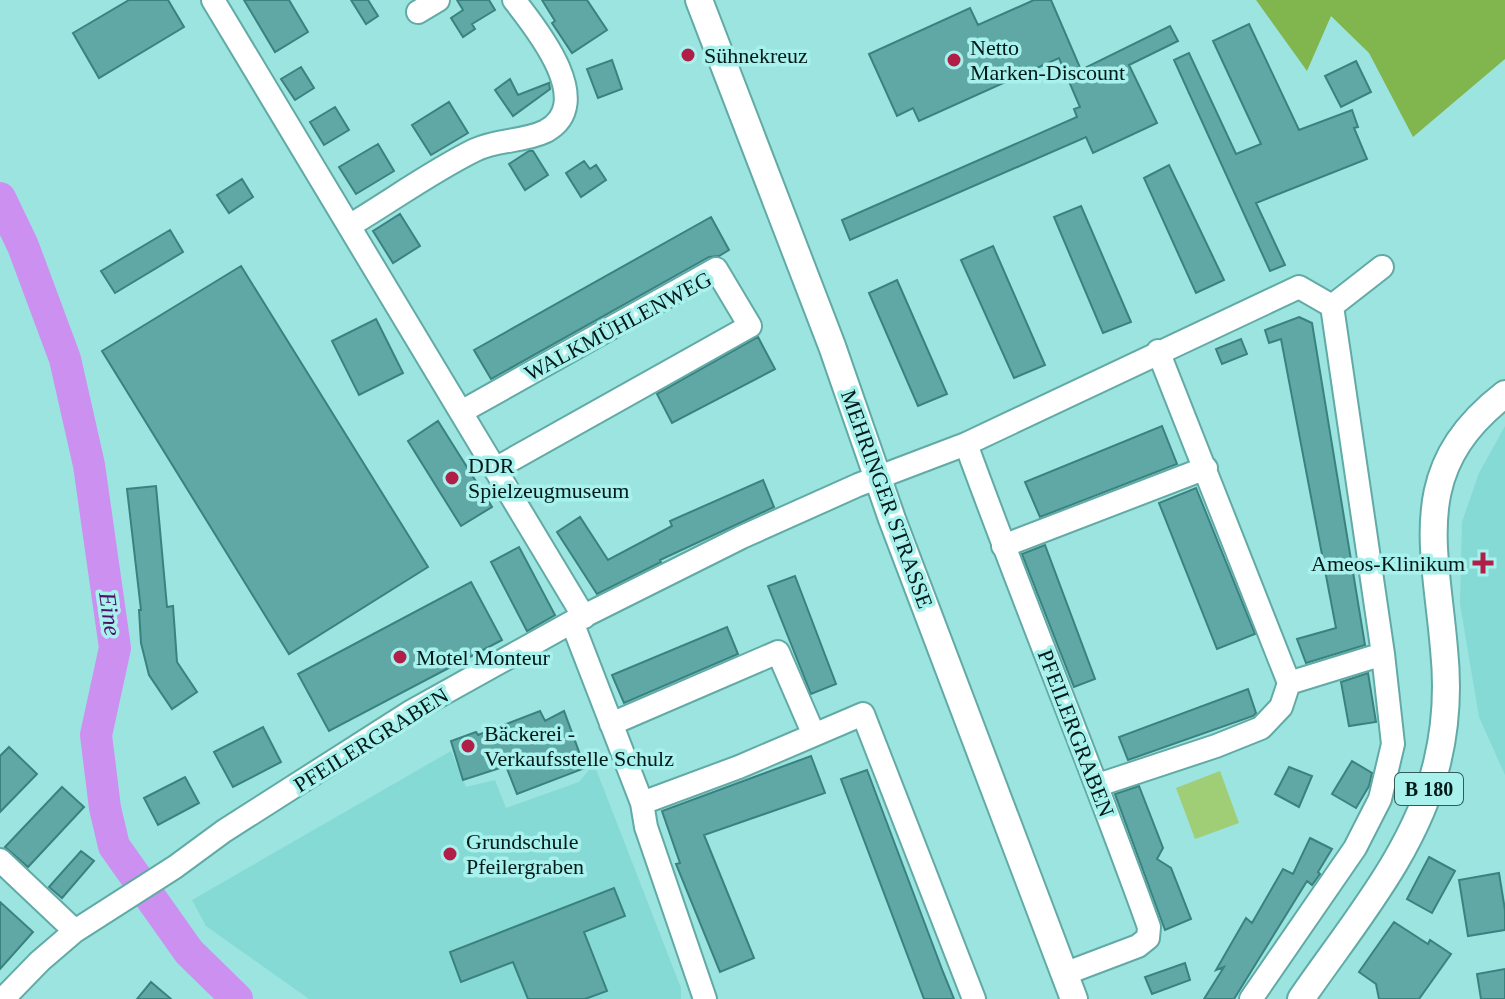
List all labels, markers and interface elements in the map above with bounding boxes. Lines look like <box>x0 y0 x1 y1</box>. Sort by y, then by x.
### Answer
place label: Netto Marken-Discount <box>970 35 1125 85</box>
place label: Sühnekreuz <box>704 43 808 68</box>
marker: Sühnekreuz <box>679 46 697 64</box>
marker: Netto Marken-Discount <box>945 51 963 69</box>
street label: WALKMÜHLENWEG <box>520 266 716 386</box>
street label: MEHRINGER STRASSE <box>836 386 938 612</box>
place label: DDR Spielzeugmuseum <box>468 453 629 503</box>
marker: DDR Spielzeugmuseum <box>443 469 461 487</box>
place label: Ameos-Klinikum <box>1311 551 1465 576</box>
marker: Ameos-Klinikum <box>1472 552 1494 574</box>
water label: Eine <box>94 589 126 638</box>
place label: Motel Monteur <box>416 645 550 670</box>
street label: PFEILERGRABEN <box>1033 646 1119 820</box>
marker: Motel Monteur <box>391 648 409 666</box>
street label: PFEILERGRABEN <box>289 682 453 798</box>
place label: Bäckerei - Verkaufsstelle Schulz <box>484 721 674 771</box>
marker: Bäckerei - Verkaufsstelle Schulz <box>459 737 477 755</box>
road number: B 180 <box>1395 773 1463 805</box>
place label: Grundschule Pfeilergraben <box>466 829 584 879</box>
marker: Grundschule Pfeilergraben <box>441 845 459 863</box>

